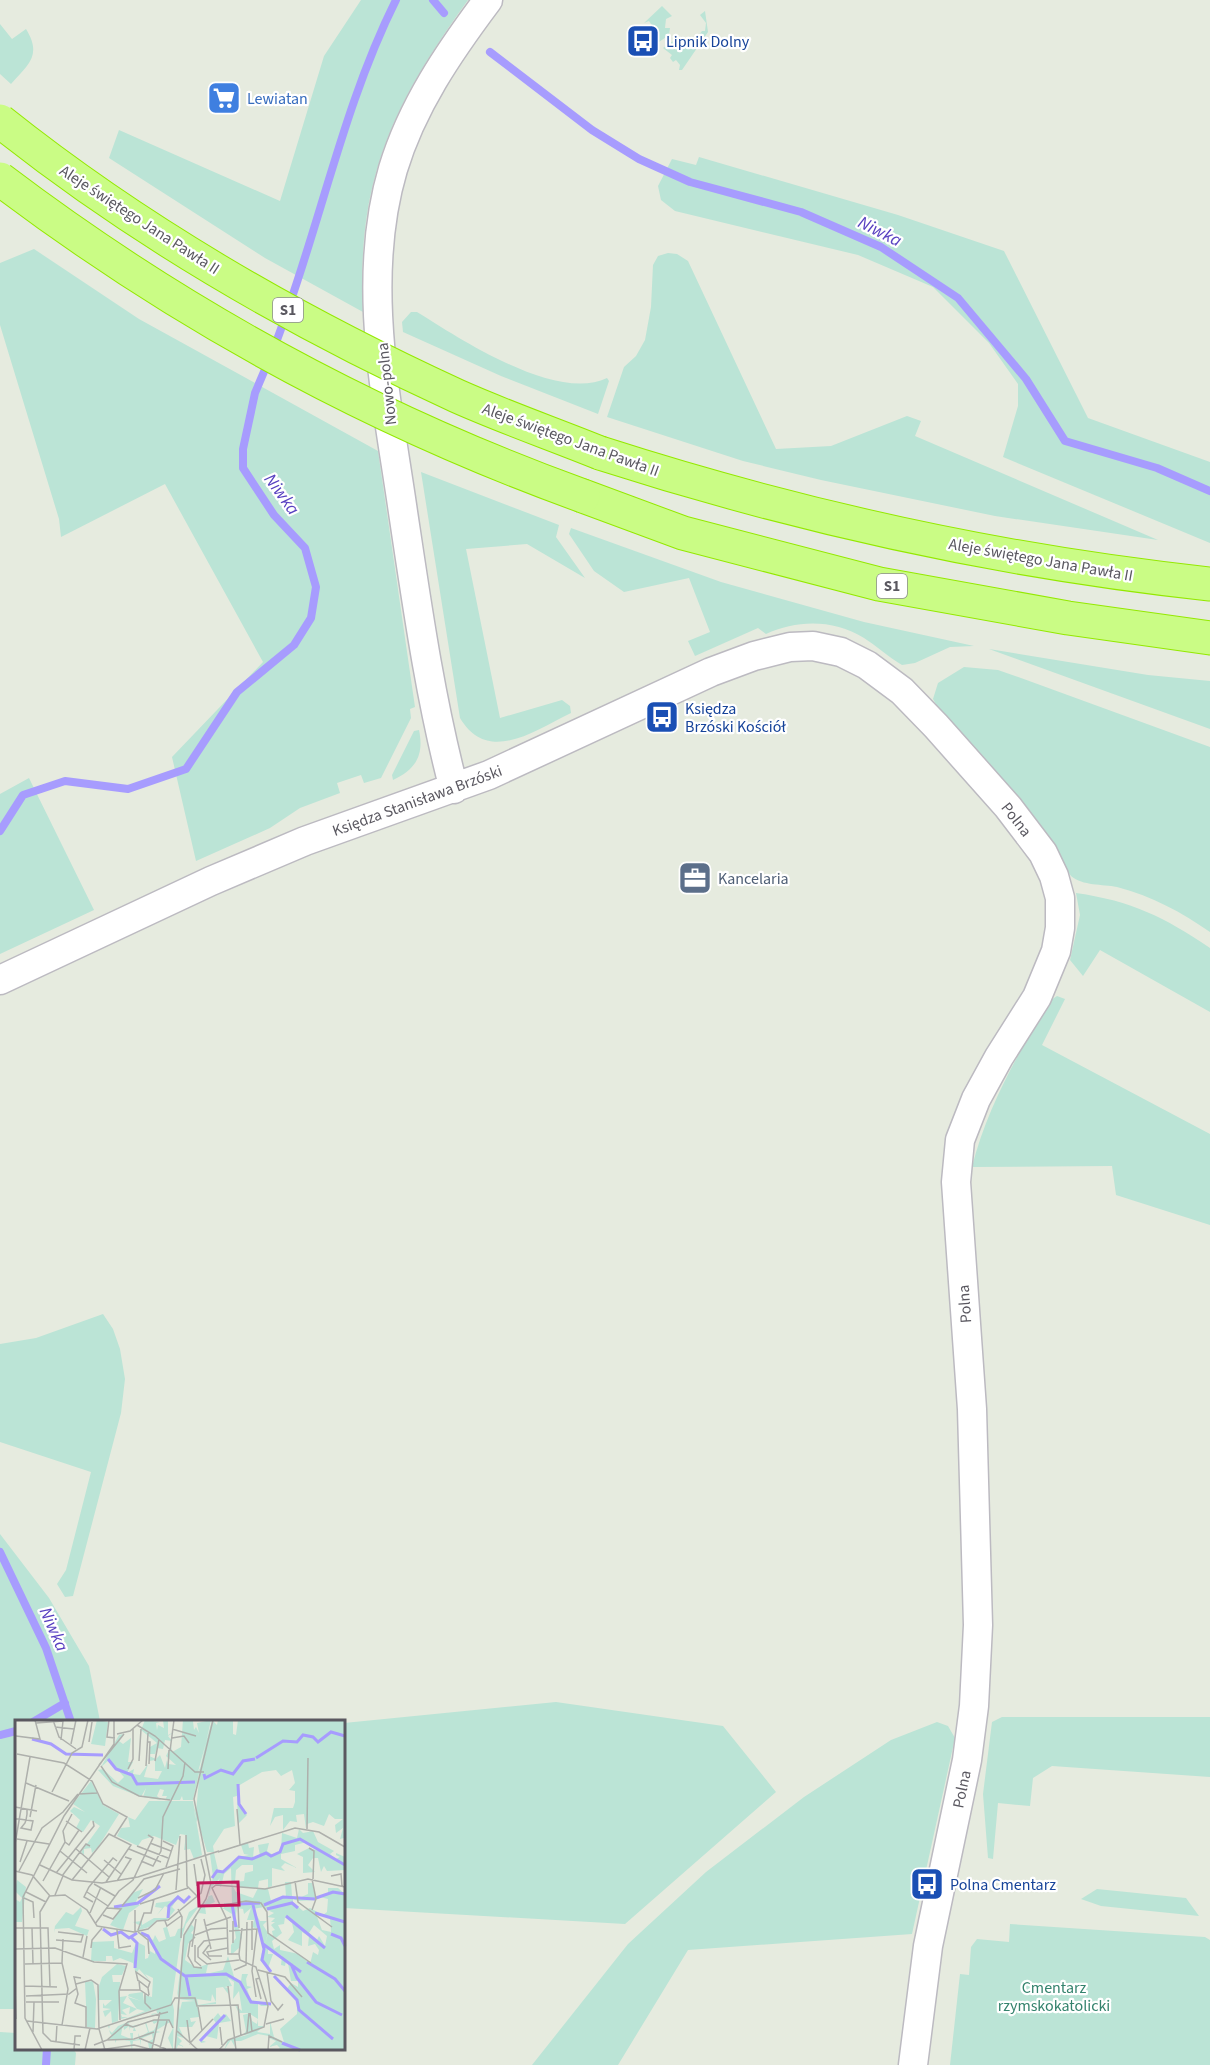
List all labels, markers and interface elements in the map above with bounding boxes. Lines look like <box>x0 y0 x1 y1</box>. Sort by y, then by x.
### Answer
bus stop icon: Lipnik Dolny <box>625 23 661 59</box>
place label: Lipnik Dolny <box>666 31 750 53</box>
supermarket icon: Lewiatan <box>206 80 242 116</box>
place label: Lewiatan <box>247 88 308 110</box>
street label: Aleje świętego Jana Pawła II <box>55 160 224 280</box>
water label: Niwka <box>854 210 906 253</box>
road number: S1 <box>273 298 303 322</box>
street label: Nowo-polna <box>372 342 402 426</box>
street label: Aleje świętego Jana Pawła II <box>479 398 662 482</box>
water label: Niwka <box>258 468 305 521</box>
street label: Aleje świętego Jana Pawła II <box>947 533 1135 587</box>
road number: S1 <box>877 574 907 598</box>
place label: Księdza Brzóski Kościół <box>685 698 786 738</box>
bus stop icon: Księdza Brzóski Kościół <box>644 699 680 735</box>
street label: Księdza Stanisława Brzóski <box>329 760 505 842</box>
street label: Polna <box>996 798 1037 841</box>
office icon: Kancelaria <box>677 860 713 896</box>
place label: Kancelaria <box>718 868 789 890</box>
street label: Polna <box>953 1284 977 1324</box>
water label: Niwka <box>33 1603 74 1656</box>
inset map <box>15 1720 345 2050</box>
street label: Polna <box>947 1768 977 1810</box>
bus stop icon: Polna Cmentarz <box>909 1866 945 1902</box>
place label: Polna Cmentarz <box>950 1874 1056 1896</box>
park label: Cmentarz rzymskokatolicki <box>998 1977 1110 2017</box>

